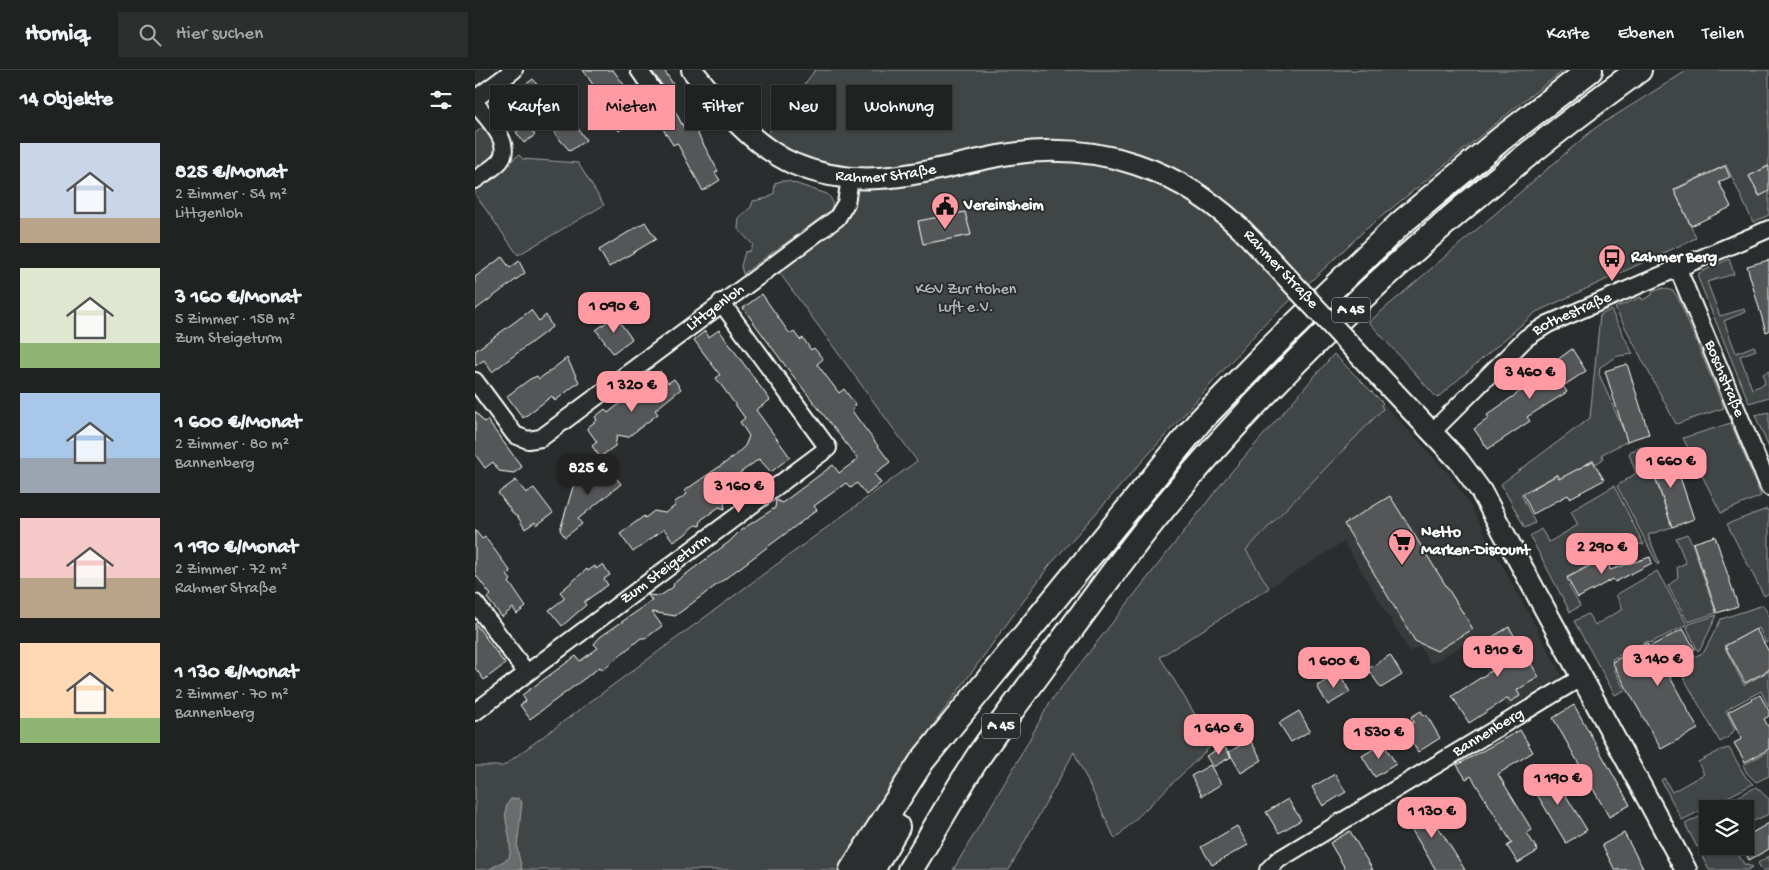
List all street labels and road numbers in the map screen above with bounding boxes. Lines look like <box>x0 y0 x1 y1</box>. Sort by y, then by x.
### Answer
street label: Rahmer Straße <box>834 160 939 188</box>
street label: Rahmer Straße <box>1238 226 1322 314</box>
street label: Littgenloh <box>683 280 749 336</box>
street label: Bothestraße <box>1528 288 1615 341</box>
road number: A 45 <box>1332 298 1370 322</box>
street label: Boschstraße <box>1699 337 1749 421</box>
street label: Zum Steigeturm <box>617 529 715 609</box>
street label: Bannenberg <box>1449 705 1528 762</box>
road number: A 45 <box>982 714 1020 738</box>

